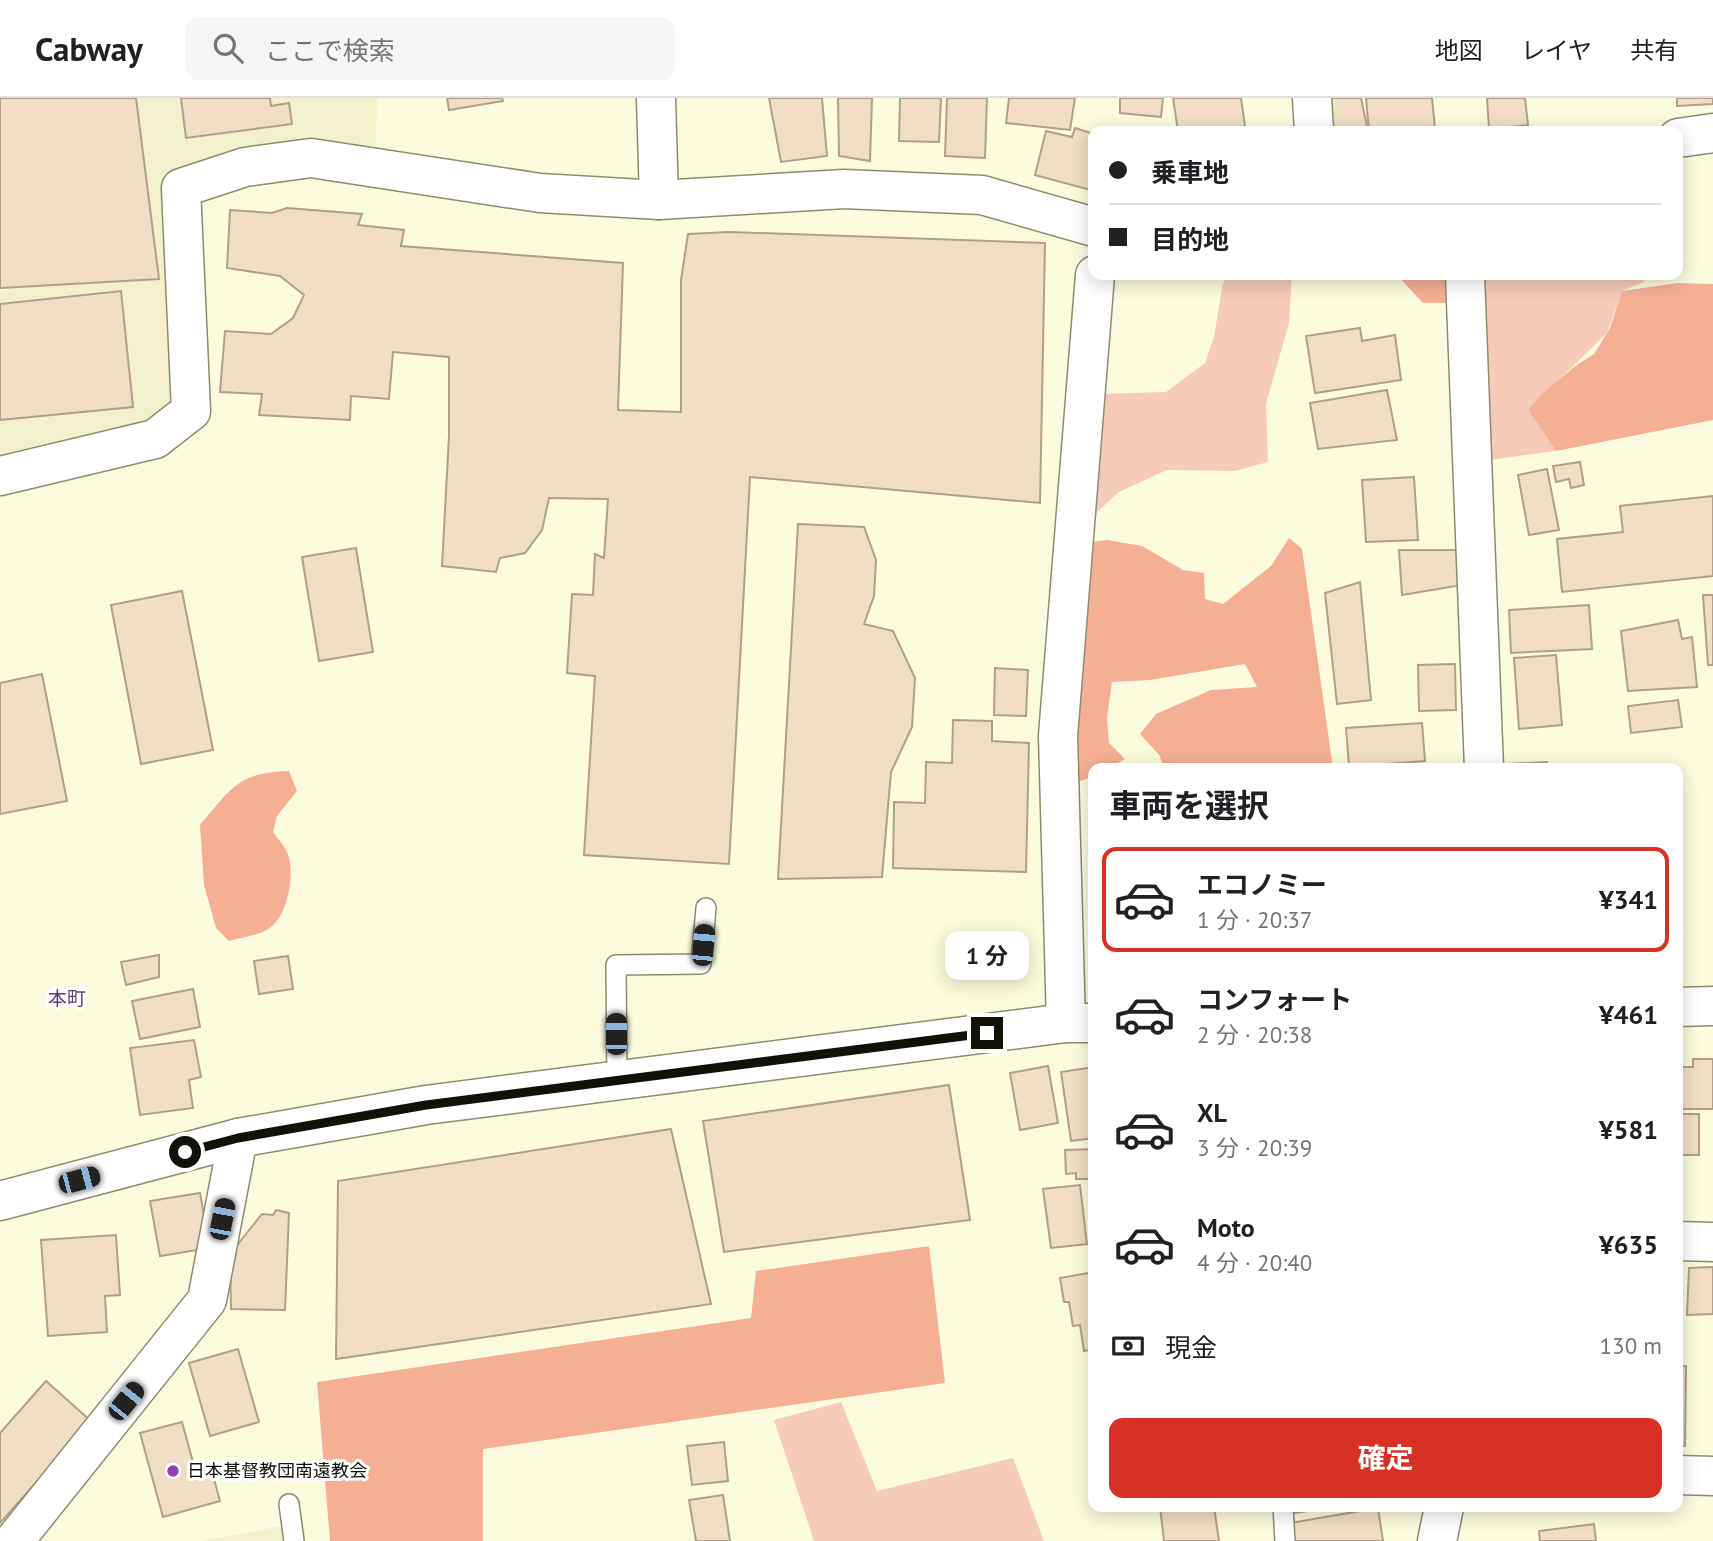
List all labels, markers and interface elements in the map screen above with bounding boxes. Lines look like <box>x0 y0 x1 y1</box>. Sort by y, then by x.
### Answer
search box <box>185 17 675 80</box>
text: Cabway <box>35 27 143 70</box>
icon: search <box>209 29 247 67</box>
text: ここで検索 <box>265 34 395 67</box>
text: 地図 <box>1435 35 1483 66</box>
text: レイヤ <box>1521 35 1592 66</box>
text: 共有 <box>1630 35 1678 66</box>
text: 乗車地 <box>1151 156 1229 189</box>
text: 目的地 <box>1151 223 1229 256</box>
text: 車両を選択 <box>1109 784 1269 826</box>
icon: car <box>1113 868 1176 931</box>
text: エコノミー <box>1197 868 1327 901</box>
text: ¥341 <box>1599 883 1658 916</box>
text: 1 分 · 20:37 <box>1197 905 1312 934</box>
car <box>691 923 716 967</box>
callout: 1 分 <box>945 932 1029 981</box>
text: 1 分 <box>966 941 1008 970</box>
icon: car <box>1113 983 1176 1046</box>
text: コンフォート <box>1197 983 1352 1016</box>
district label: 本町 <box>48 986 86 1010</box>
text: ¥461 <box>1599 998 1658 1031</box>
car <box>606 1013 627 1055</box>
route end <box>971 1017 1003 1049</box>
text: 2 分 · 20:38 <box>1197 1020 1312 1049</box>
text: XL <box>1197 1096 1227 1129</box>
icon: car <box>1113 1098 1176 1161</box>
text: ¥581 <box>1599 1113 1658 1146</box>
text: 3 分 · 20:39 <box>1197 1133 1312 1162</box>
route start <box>169 1136 201 1168</box>
car <box>56 1164 103 1196</box>
car <box>208 1196 237 1242</box>
text: Moto <box>1197 1211 1255 1244</box>
icon: car <box>1113 1213 1176 1276</box>
text: ¥635 <box>1599 1228 1658 1261</box>
text: 4 分 · 20:40 <box>1197 1248 1312 1277</box>
icon: cash <box>1109 1327 1147 1365</box>
text: 現金 <box>1165 1331 1217 1364</box>
text: 130 m <box>1600 1331 1662 1360</box>
car <box>105 1378 148 1424</box>
button: 確定 <box>1109 1418 1662 1498</box>
place label: 日本基督教団南遠教会 <box>187 1459 367 1482</box>
marker: 日本基督教団南遠教会 <box>165 1463 181 1479</box>

